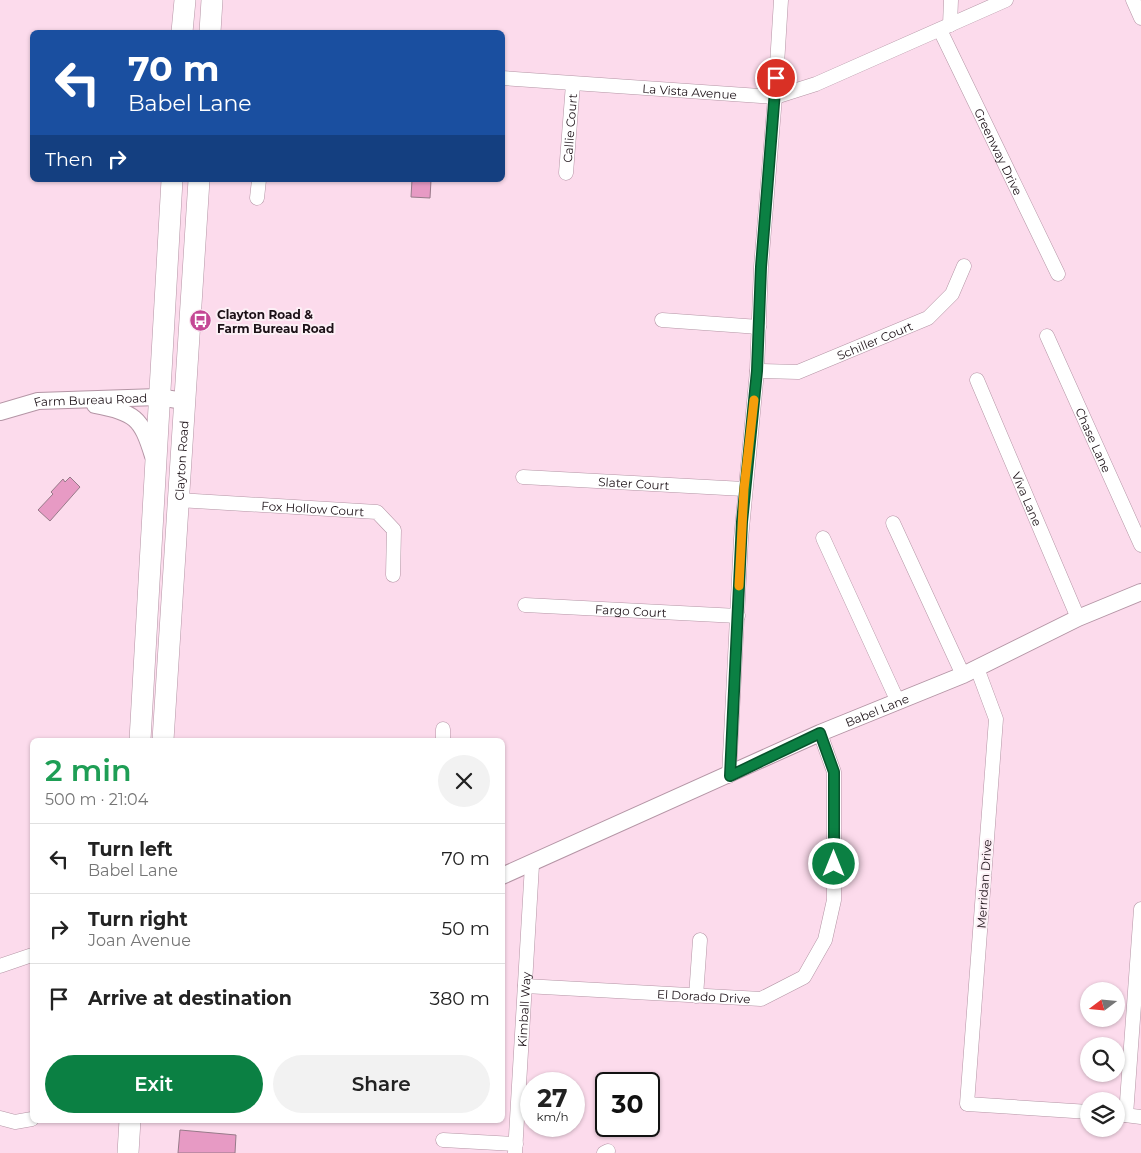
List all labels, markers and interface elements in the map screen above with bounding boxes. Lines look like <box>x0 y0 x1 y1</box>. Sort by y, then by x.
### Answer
text: 70 m <box>128 47 219 90</box>
icon: left <box>45 50 110 115</box>
pin <box>755 57 797 99</box>
icon: arrive <box>762 64 790 92</box>
street label: La Vista Avenue <box>642 80 737 102</box>
text: Babel Lane <box>128 90 252 117</box>
street label: Callie Court <box>559 93 580 163</box>
street label: Greenway Drive <box>971 106 1026 197</box>
icon: right <box>103 145 131 173</box>
text: Then <box>45 148 93 171</box>
place label: Clayton Road & Farm Bureau Road <box>217 307 334 336</box>
bus stop icon: Clayton Road & Farm Bureau Road <box>189 309 213 333</box>
street label: Schiller Court <box>834 318 915 363</box>
street label: Farm Bureau Road <box>32 390 147 409</box>
street label: Chase Lane <box>1073 405 1115 475</box>
street label: Clayton Road <box>171 420 191 501</box>
street label: Viva Lane <box>1009 469 1046 528</box>
street label: Slater Court <box>598 474 670 492</box>
street label: Fox Hollow Court <box>261 498 365 519</box>
street label: Fargo Court <box>595 601 667 620</box>
street label: Babel Lane <box>843 690 911 730</box>
text: 2 min <box>45 752 132 789</box>
button: close <box>438 755 490 807</box>
text: 500 m · 21:04 <box>45 790 148 809</box>
position arrow <box>807 837 859 889</box>
text: Turn left <box>88 838 173 861</box>
street label: Merridan Drive <box>973 839 995 929</box>
icon: left <box>45 845 73 873</box>
text: 70 m <box>441 847 490 870</box>
text: Babel Lane <box>88 861 178 880</box>
text: Turn right <box>88 908 188 931</box>
icon: right <box>45 915 73 943</box>
text: 50 m <box>442 917 490 940</box>
text: Joan Avenue <box>88 931 191 950</box>
street label: Kimball Way <box>514 971 533 1047</box>
north arrow <box>1080 982 1125 1028</box>
map controls <box>1080 982 1125 1137</box>
icon: arrive <box>45 985 73 1013</box>
street label: El Dorado Drive <box>657 986 751 1006</box>
text: Arrive at destination <box>88 987 292 1010</box>
text: 380 m <box>429 987 490 1010</box>
button: search <box>1080 1037 1125 1082</box>
button: Exit <box>45 1055 263 1113</box>
button: Share <box>273 1055 490 1113</box>
speed limit sign: 30 <box>595 1072 660 1137</box>
text: 27 <box>537 1083 568 1113</box>
button: layers <box>1080 1092 1125 1137</box>
text: km/h <box>536 1109 569 1124</box>

